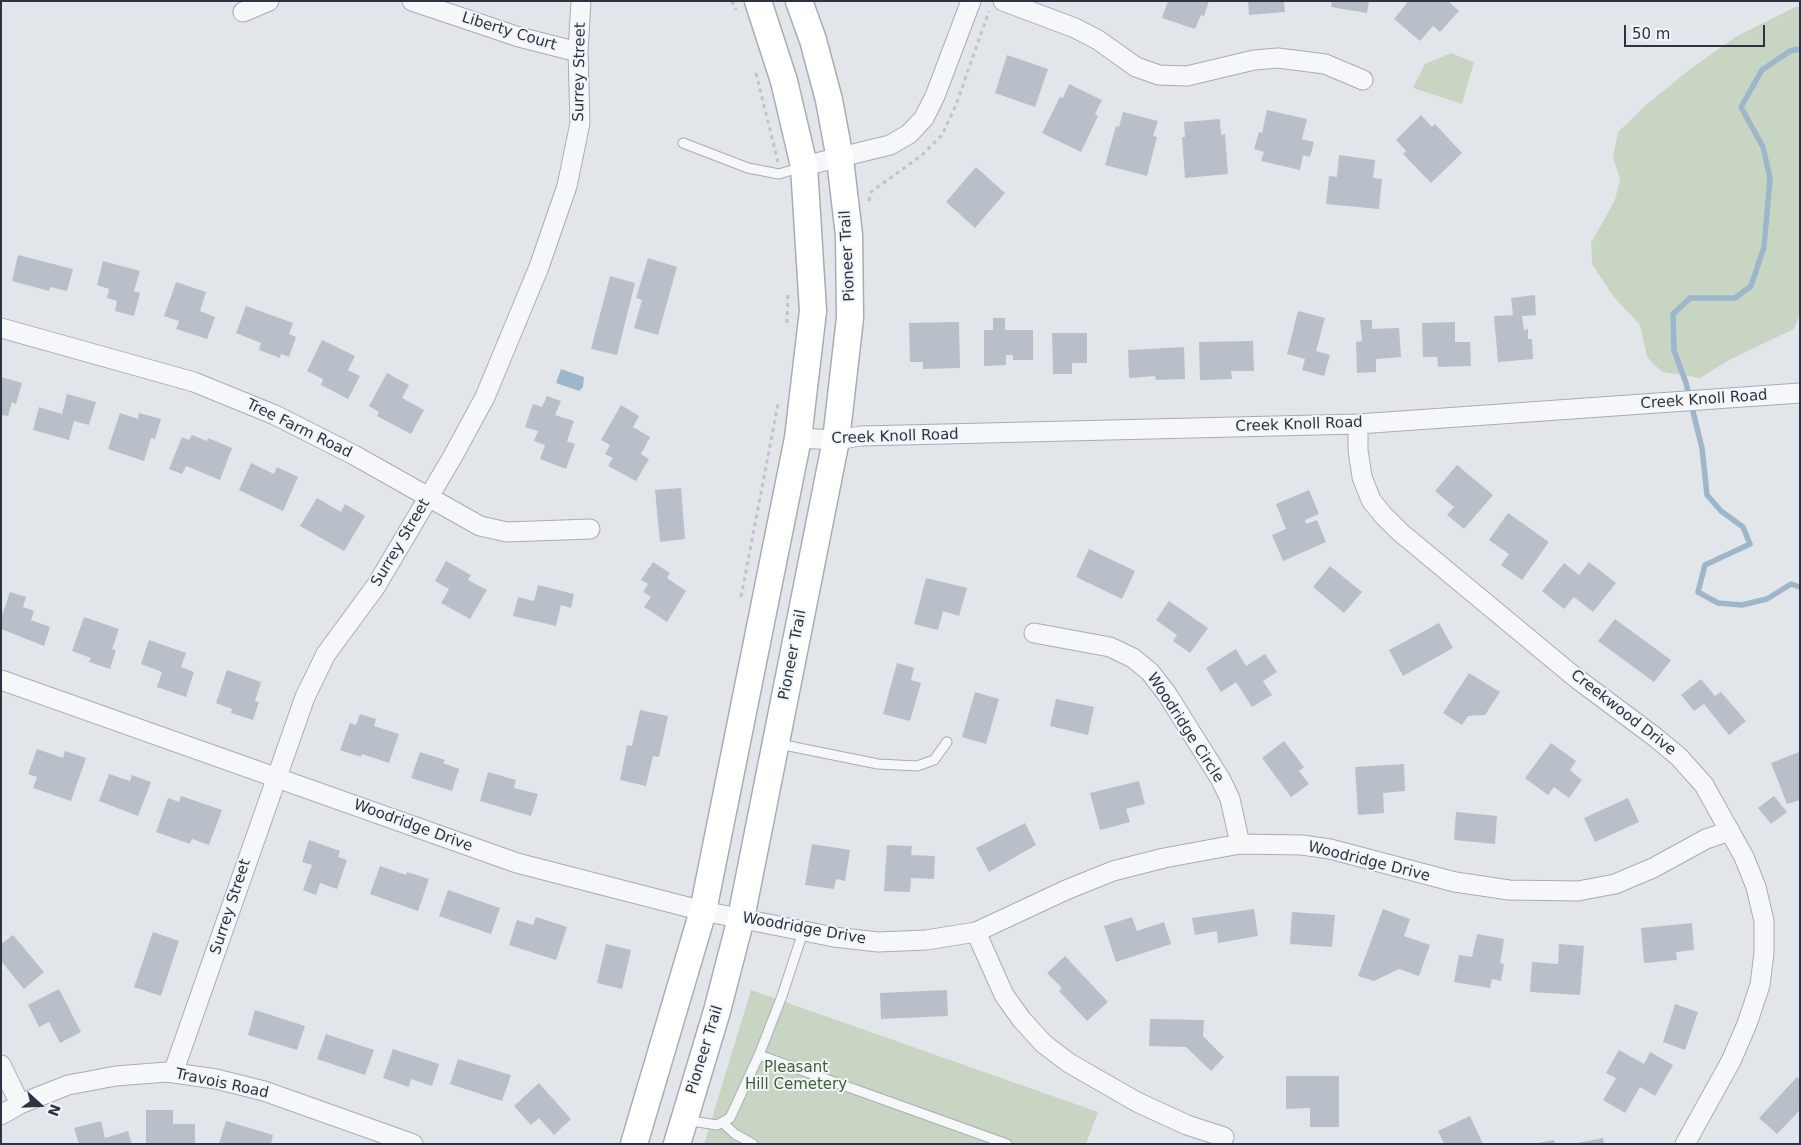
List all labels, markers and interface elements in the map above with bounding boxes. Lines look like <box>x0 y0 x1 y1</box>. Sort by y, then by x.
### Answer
street label: Liberty Court <box>459 9 559 55</box>
scale bar <box>1626 15 1767 47</box>
street label: Surrey Street <box>570 22 590 122</box>
text: 50 m <box>1632 25 1670 43</box>
street label: Pioneer Trail <box>837 210 859 302</box>
street label: Creek Knoll Road <box>1640 387 1768 413</box>
street label: Tree Farm Road <box>243 396 355 462</box>
street label: Creek Knoll Road <box>1235 414 1363 436</box>
street label: Creek Knoll Road <box>831 426 959 448</box>
street label: Surrey Street <box>368 496 434 590</box>
street label: Pioneer Trail <box>775 608 811 702</box>
street label: Creekwood Drive <box>1567 666 1679 760</box>
street label: Woodridge Circle <box>1143 670 1227 786</box>
street label: Woodridge Drive <box>351 796 475 856</box>
street label: Woodridge Drive <box>1306 838 1432 886</box>
street label: Surrey Street <box>207 857 255 957</box>
street label: Woodridge Drive <box>741 909 867 949</box>
street label: Pioneer Trail <box>683 1004 727 1096</box>
park label: Pleasant Hill Cemetery <box>745 1059 847 1094</box>
street label: Travois Road <box>174 1065 270 1103</box>
north arrow <box>15 1080 65 1130</box>
text: N <box>45 1102 64 1118</box>

